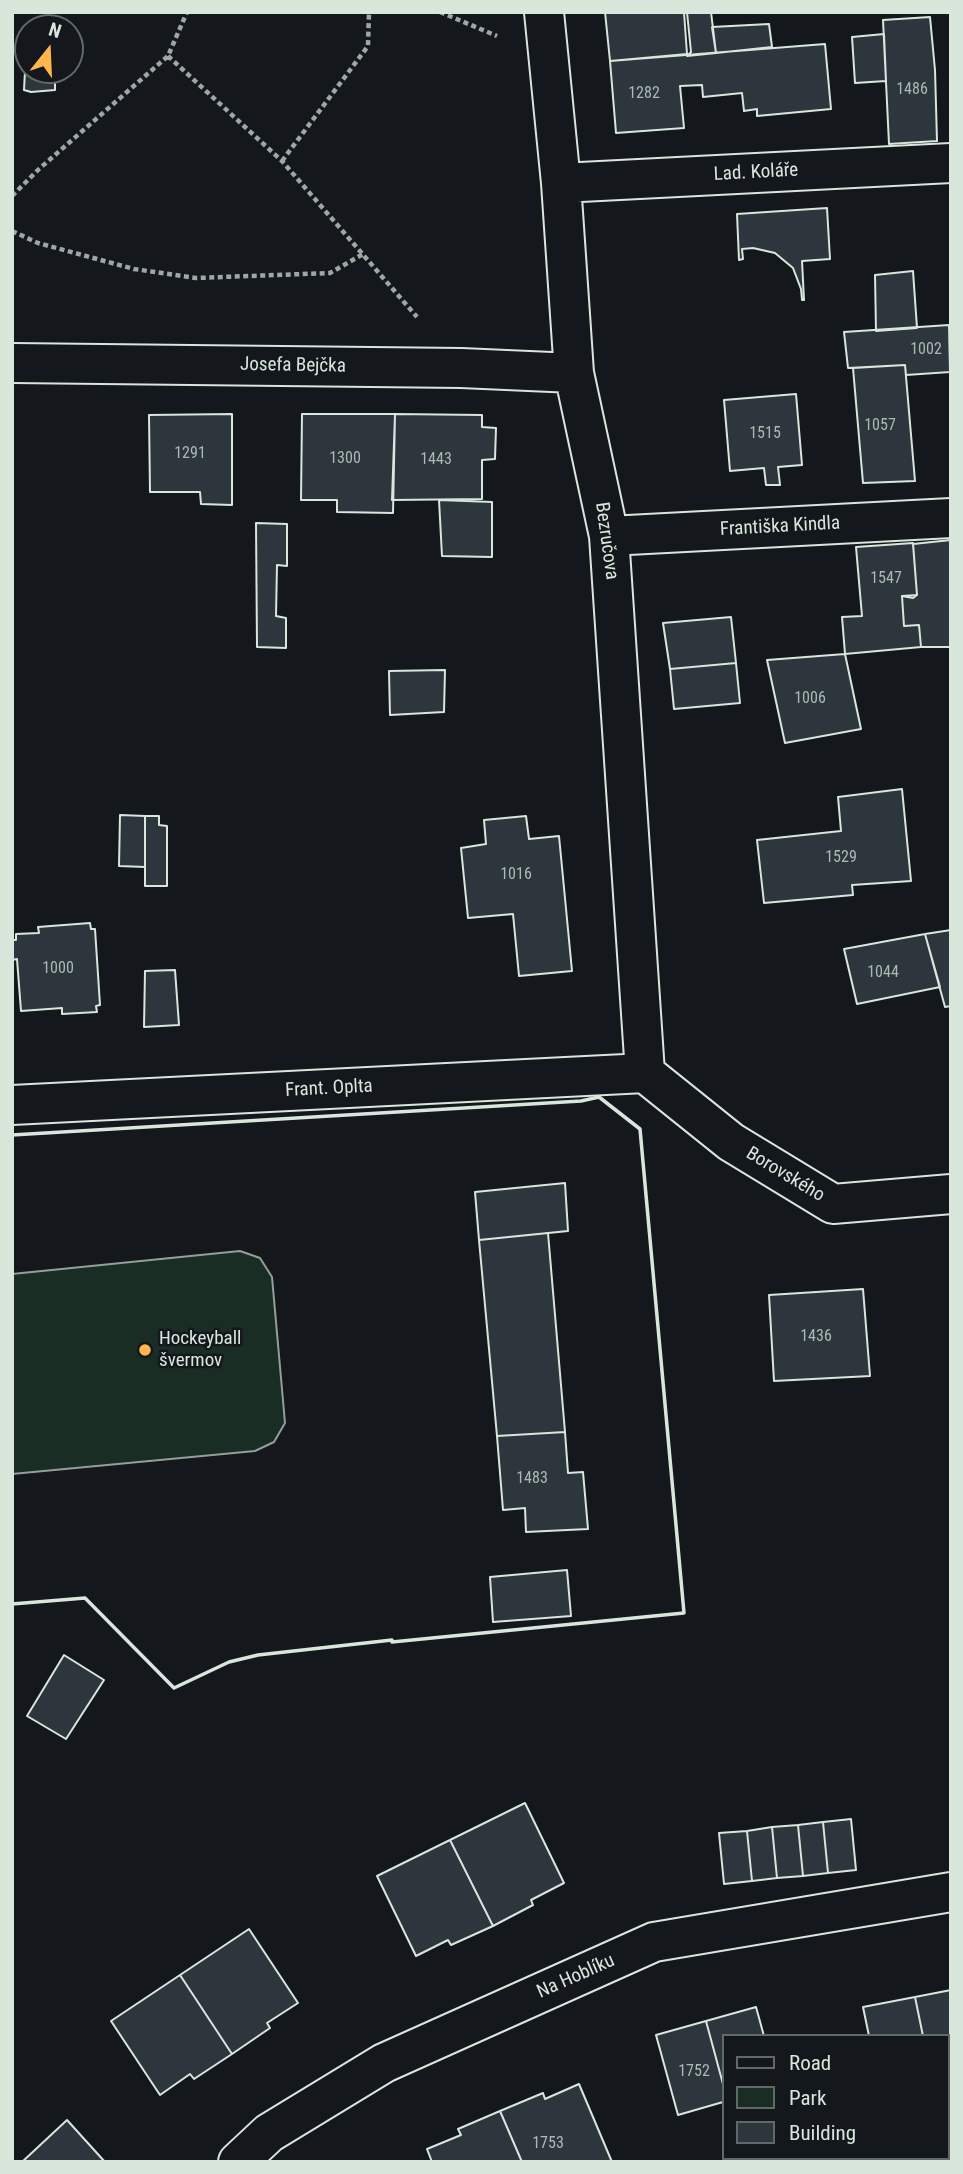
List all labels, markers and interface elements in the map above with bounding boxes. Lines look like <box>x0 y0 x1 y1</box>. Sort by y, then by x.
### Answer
north arrow <box>14 14 84 84</box>
text: N <box>46 18 64 43</box>
house number: 1486 <box>896 80 928 100</box>
house number: 1282 <box>628 84 660 104</box>
street label: Lad. Koláře <box>713 159 799 187</box>
house number: 1002 <box>910 340 942 360</box>
street label: Josefa Bejčka <box>240 354 346 378</box>
house number: 1057 <box>864 416 896 436</box>
house number: 1515 <box>749 424 781 444</box>
house number: 1291 <box>174 444 206 464</box>
house number: 1300 <box>329 449 361 469</box>
house number: 1443 <box>420 450 452 470</box>
street label: Bezručova <box>589 501 623 581</box>
street label: Františka Kindla <box>719 512 841 542</box>
house number: 1547 <box>870 569 902 589</box>
house number: 1006 <box>794 689 826 709</box>
house number: 1529 <box>825 848 857 868</box>
house number: 1016 <box>500 865 532 885</box>
house number: 1000 <box>42 959 74 979</box>
house number: 1044 <box>867 963 899 983</box>
street label: Frant. Oplta <box>285 1075 373 1103</box>
street label: Borovského <box>742 1143 828 1207</box>
house number: 1436 <box>800 1327 832 1347</box>
place label: Hockeyball švermov <box>159 1328 241 1372</box>
marker: Hockeyball švermov <box>137 1342 153 1358</box>
house number: 1483 <box>516 1469 548 1489</box>
street label: Na Hoblíku <box>534 1950 618 2004</box>
legend <box>722 2034 949 2160</box>
text: Road <box>789 2051 831 2075</box>
house number: 1752 <box>678 2062 710 2082</box>
text: Park <box>789 2086 826 2110</box>
text: Building <box>789 2121 856 2145</box>
house number: 1753 <box>532 2134 564 2154</box>

